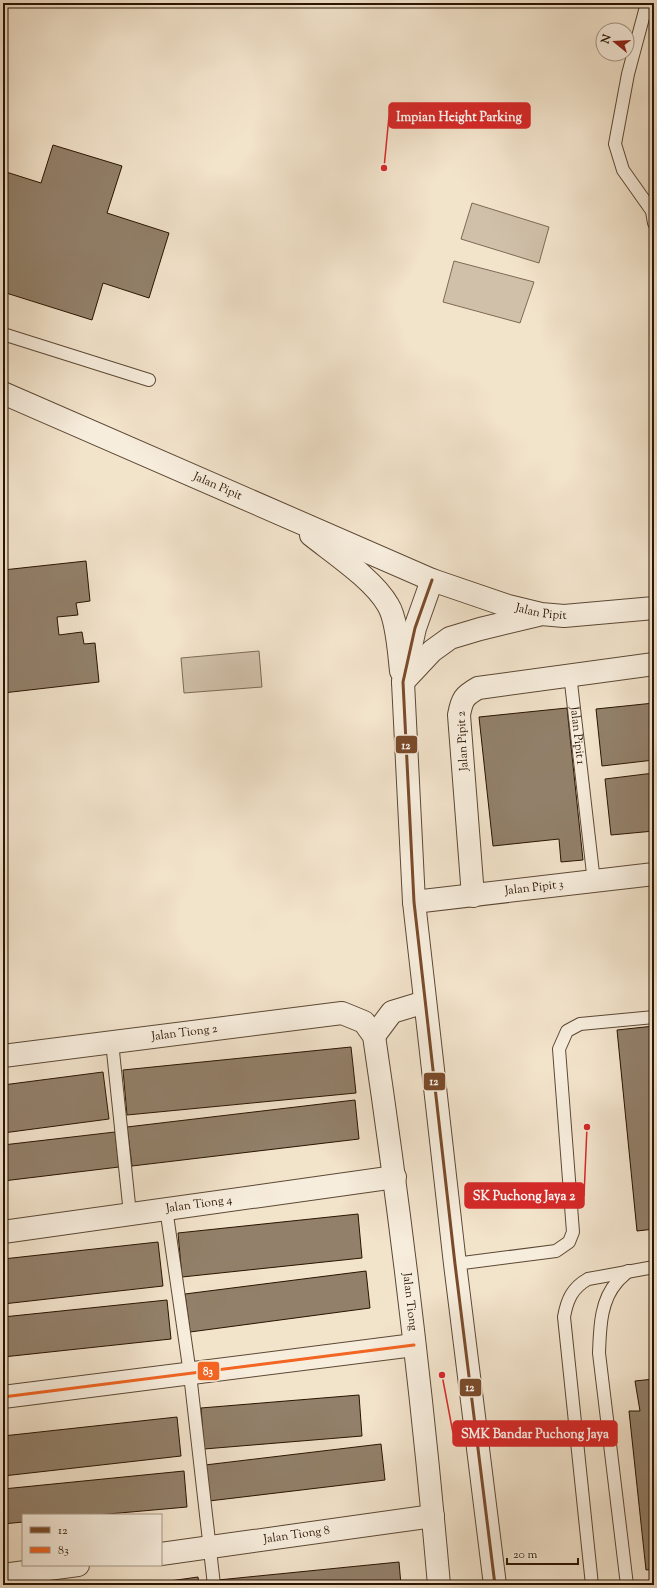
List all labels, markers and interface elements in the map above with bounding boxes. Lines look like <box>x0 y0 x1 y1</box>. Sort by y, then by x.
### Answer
north arrow <box>595 22 635 62</box>
text: N <box>597 32 615 47</box>
callout: Impian Height Parking <box>389 103 530 128</box>
text: Impian Height Parking <box>396 109 523 127</box>
street label: Jalan Pipit <box>189 468 245 505</box>
street label: Jalan Pipit <box>513 599 567 625</box>
street label: Jalan Pipit 1 <box>565 705 589 766</box>
street label: Jalan Pipit 2 <box>452 710 474 772</box>
line badge: 12 <box>395 735 418 754</box>
text: 12 <box>401 738 411 754</box>
street label: Jalan Pipit 3 <box>503 876 565 900</box>
street label: Jalan Tiong 2 <box>149 1020 219 1046</box>
line badge: 12 <box>423 1072 446 1091</box>
text: 12 <box>429 1074 439 1090</box>
callout: SK Puchong Jaya 2 <box>465 1183 584 1208</box>
text: SK Puchong Jaya 2 <box>473 1188 576 1206</box>
street label: Jalan Tiong 4 <box>164 1191 233 1218</box>
street label: Jalan Tiong <box>397 1271 422 1332</box>
line badge: 83 <box>197 1361 220 1381</box>
text: 83 <box>203 1364 214 1380</box>
line badge: 12 <box>459 1378 482 1397</box>
text: 12 <box>465 1380 475 1396</box>
callout: SMK Bandar Puchong Jaya <box>453 1421 617 1446</box>
text: SMK Bandar Puchong Jaya <box>461 1426 609 1444</box>
legend <box>22 1514 162 1566</box>
text: 12 <box>58 1522 68 1540</box>
street label: Jalan Tiong 8 <box>261 1522 331 1549</box>
scale bar <box>507 1540 578 1566</box>
text: 83 <box>58 1542 69 1560</box>
text: 20 m <box>513 1546 538 1564</box>

